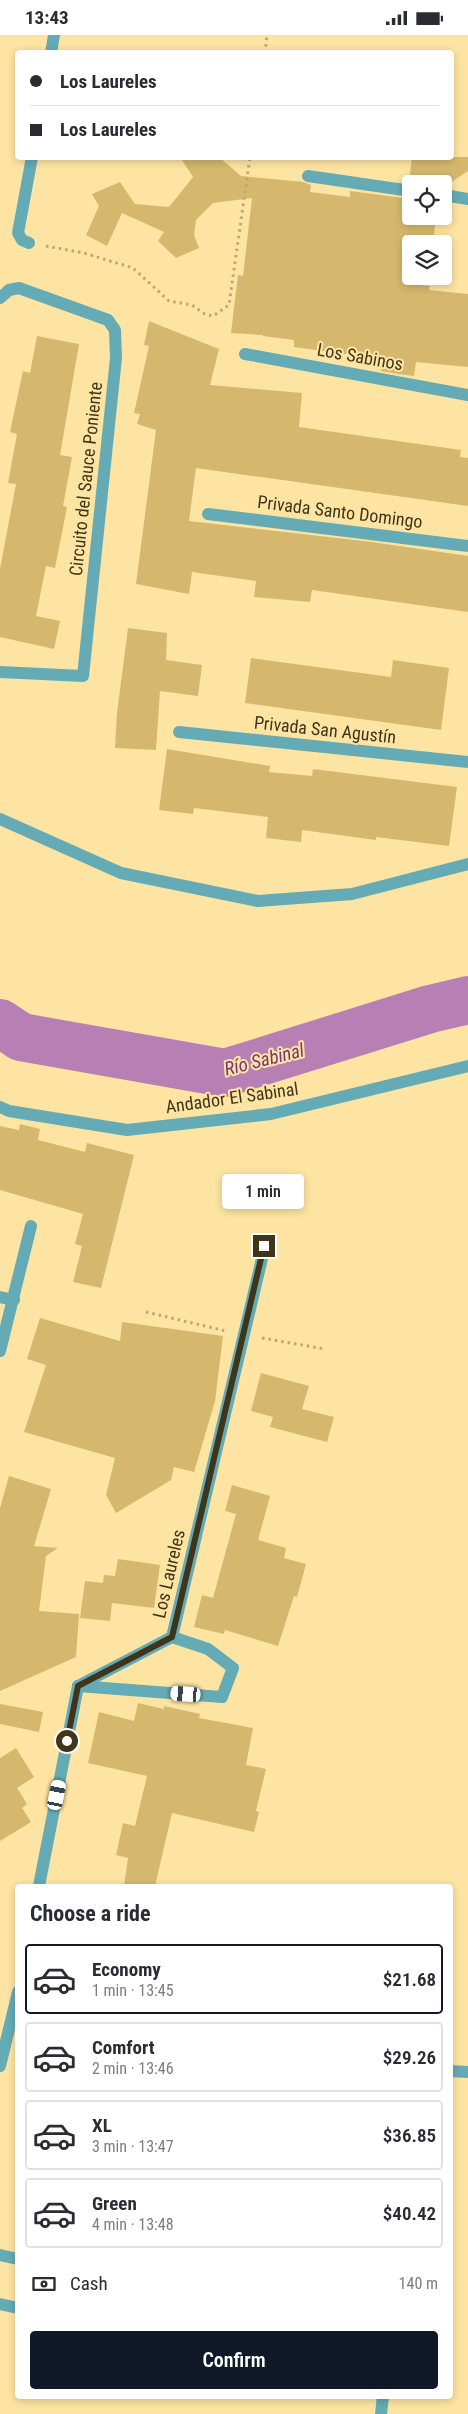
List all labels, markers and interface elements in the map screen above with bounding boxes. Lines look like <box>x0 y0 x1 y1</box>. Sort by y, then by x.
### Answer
text: 13:43 <box>25 6 69 29</box>
text: Los Laureles <box>60 70 157 93</box>
text: Los Laureles <box>60 118 157 141</box>
map controls <box>402 175 452 285</box>
button: locate <box>402 175 452 225</box>
button: layers <box>402 235 452 285</box>
street label: Los Sabinos <box>315 339 405 374</box>
street label: Circuito del Sauce Poniente <box>65 381 106 577</box>
street label: Privada Santo Domingo <box>256 491 424 532</box>
street label: Privada San Agustín <box>253 712 397 747</box>
water label: Río Sabinal <box>222 1038 307 1080</box>
street label: Andador El Sabinal <box>164 1078 300 1117</box>
callout: 1 min <box>223 1173 305 1209</box>
text: 1 min <box>245 1182 281 1201</box>
route end <box>253 1235 275 1257</box>
street label: Los Laureles <box>148 1528 189 1620</box>
car <box>170 1685 201 1703</box>
route start <box>56 1730 78 1752</box>
car <box>46 1779 67 1811</box>
text: Choose a ride <box>30 1901 151 1926</box>
icon: car <box>32 1957 77 2002</box>
text: Economy <box>92 1958 161 1981</box>
text: $21.68 <box>383 1968 436 1991</box>
text: 1 min · 13:45 <box>92 1981 174 2000</box>
icon: car <box>32 2035 77 2080</box>
text: Comfort <box>92 2036 155 2059</box>
text: $29.26 <box>383 2046 436 2069</box>
text: 2 min · 13:46 <box>92 2059 174 2078</box>
icon: car <box>32 2113 77 2158</box>
text: XL <box>92 2114 112 2137</box>
text: $36.85 <box>383 2124 436 2147</box>
text: 3 min · 13:47 <box>92 2137 174 2156</box>
icon: car <box>32 2191 77 2236</box>
text: Green <box>92 2192 137 2215</box>
text: $40.42 <box>383 2202 436 2225</box>
text: 4 min · 13:48 <box>92 2215 174 2234</box>
icon: cash <box>30 2270 58 2298</box>
text: Cash <box>70 2272 108 2295</box>
text: 140 m <box>399 2274 438 2293</box>
button: Confirm <box>30 2331 438 2389</box>

